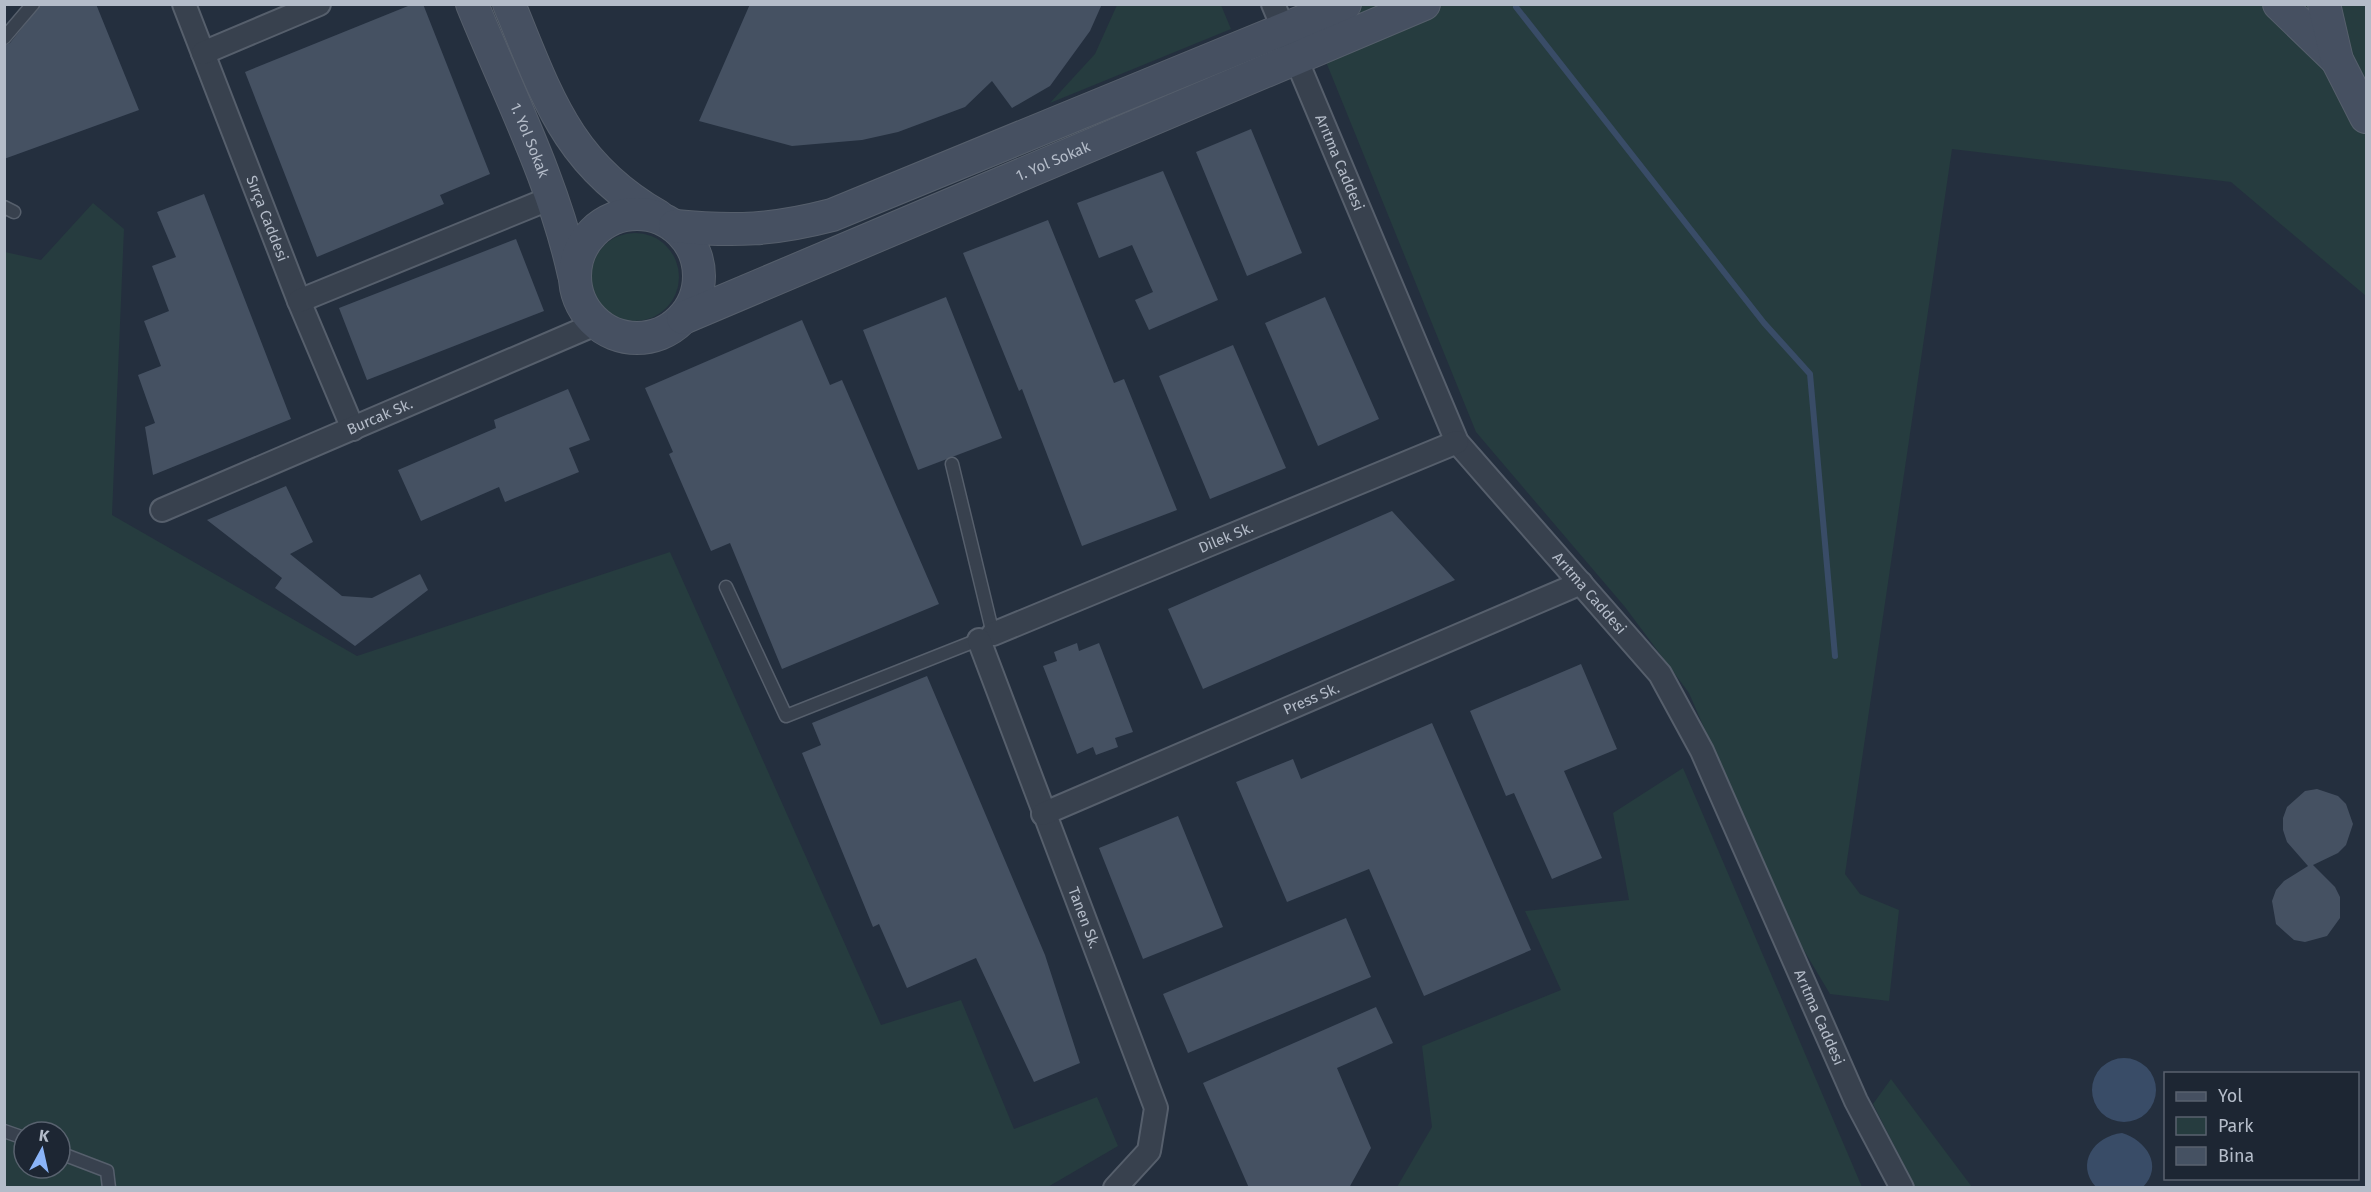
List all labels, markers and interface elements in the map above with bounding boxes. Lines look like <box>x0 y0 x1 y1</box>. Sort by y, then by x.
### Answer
street label: 1. Yol Sokak <box>506 100 553 180</box>
street label: Arıtma Caddesi <box>1311 112 1368 214</box>
street label: 1. Yol Sokak <box>1013 137 1093 185</box>
street label: Sırça Caddesi <box>242 173 292 264</box>
street label: Burcak Sk. <box>344 395 415 439</box>
street label: Dilek Sk. <box>1196 518 1256 557</box>
street label: Arıtma Caddesi <box>1549 549 1630 638</box>
street label: Press Sk. <box>1280 679 1342 719</box>
street label: Tanen Sk. <box>1064 884 1104 951</box>
street label: Arıtma Caddesi <box>1790 967 1848 1068</box>
legend <box>2164 1072 2359 1180</box>
text: Yol <box>2218 1085 2243 1107</box>
text: Park <box>2218 1115 2254 1137</box>
north arrow <box>12 1120 72 1180</box>
text: K <box>38 1126 51 1146</box>
text: Bina <box>2218 1145 2254 1167</box>

